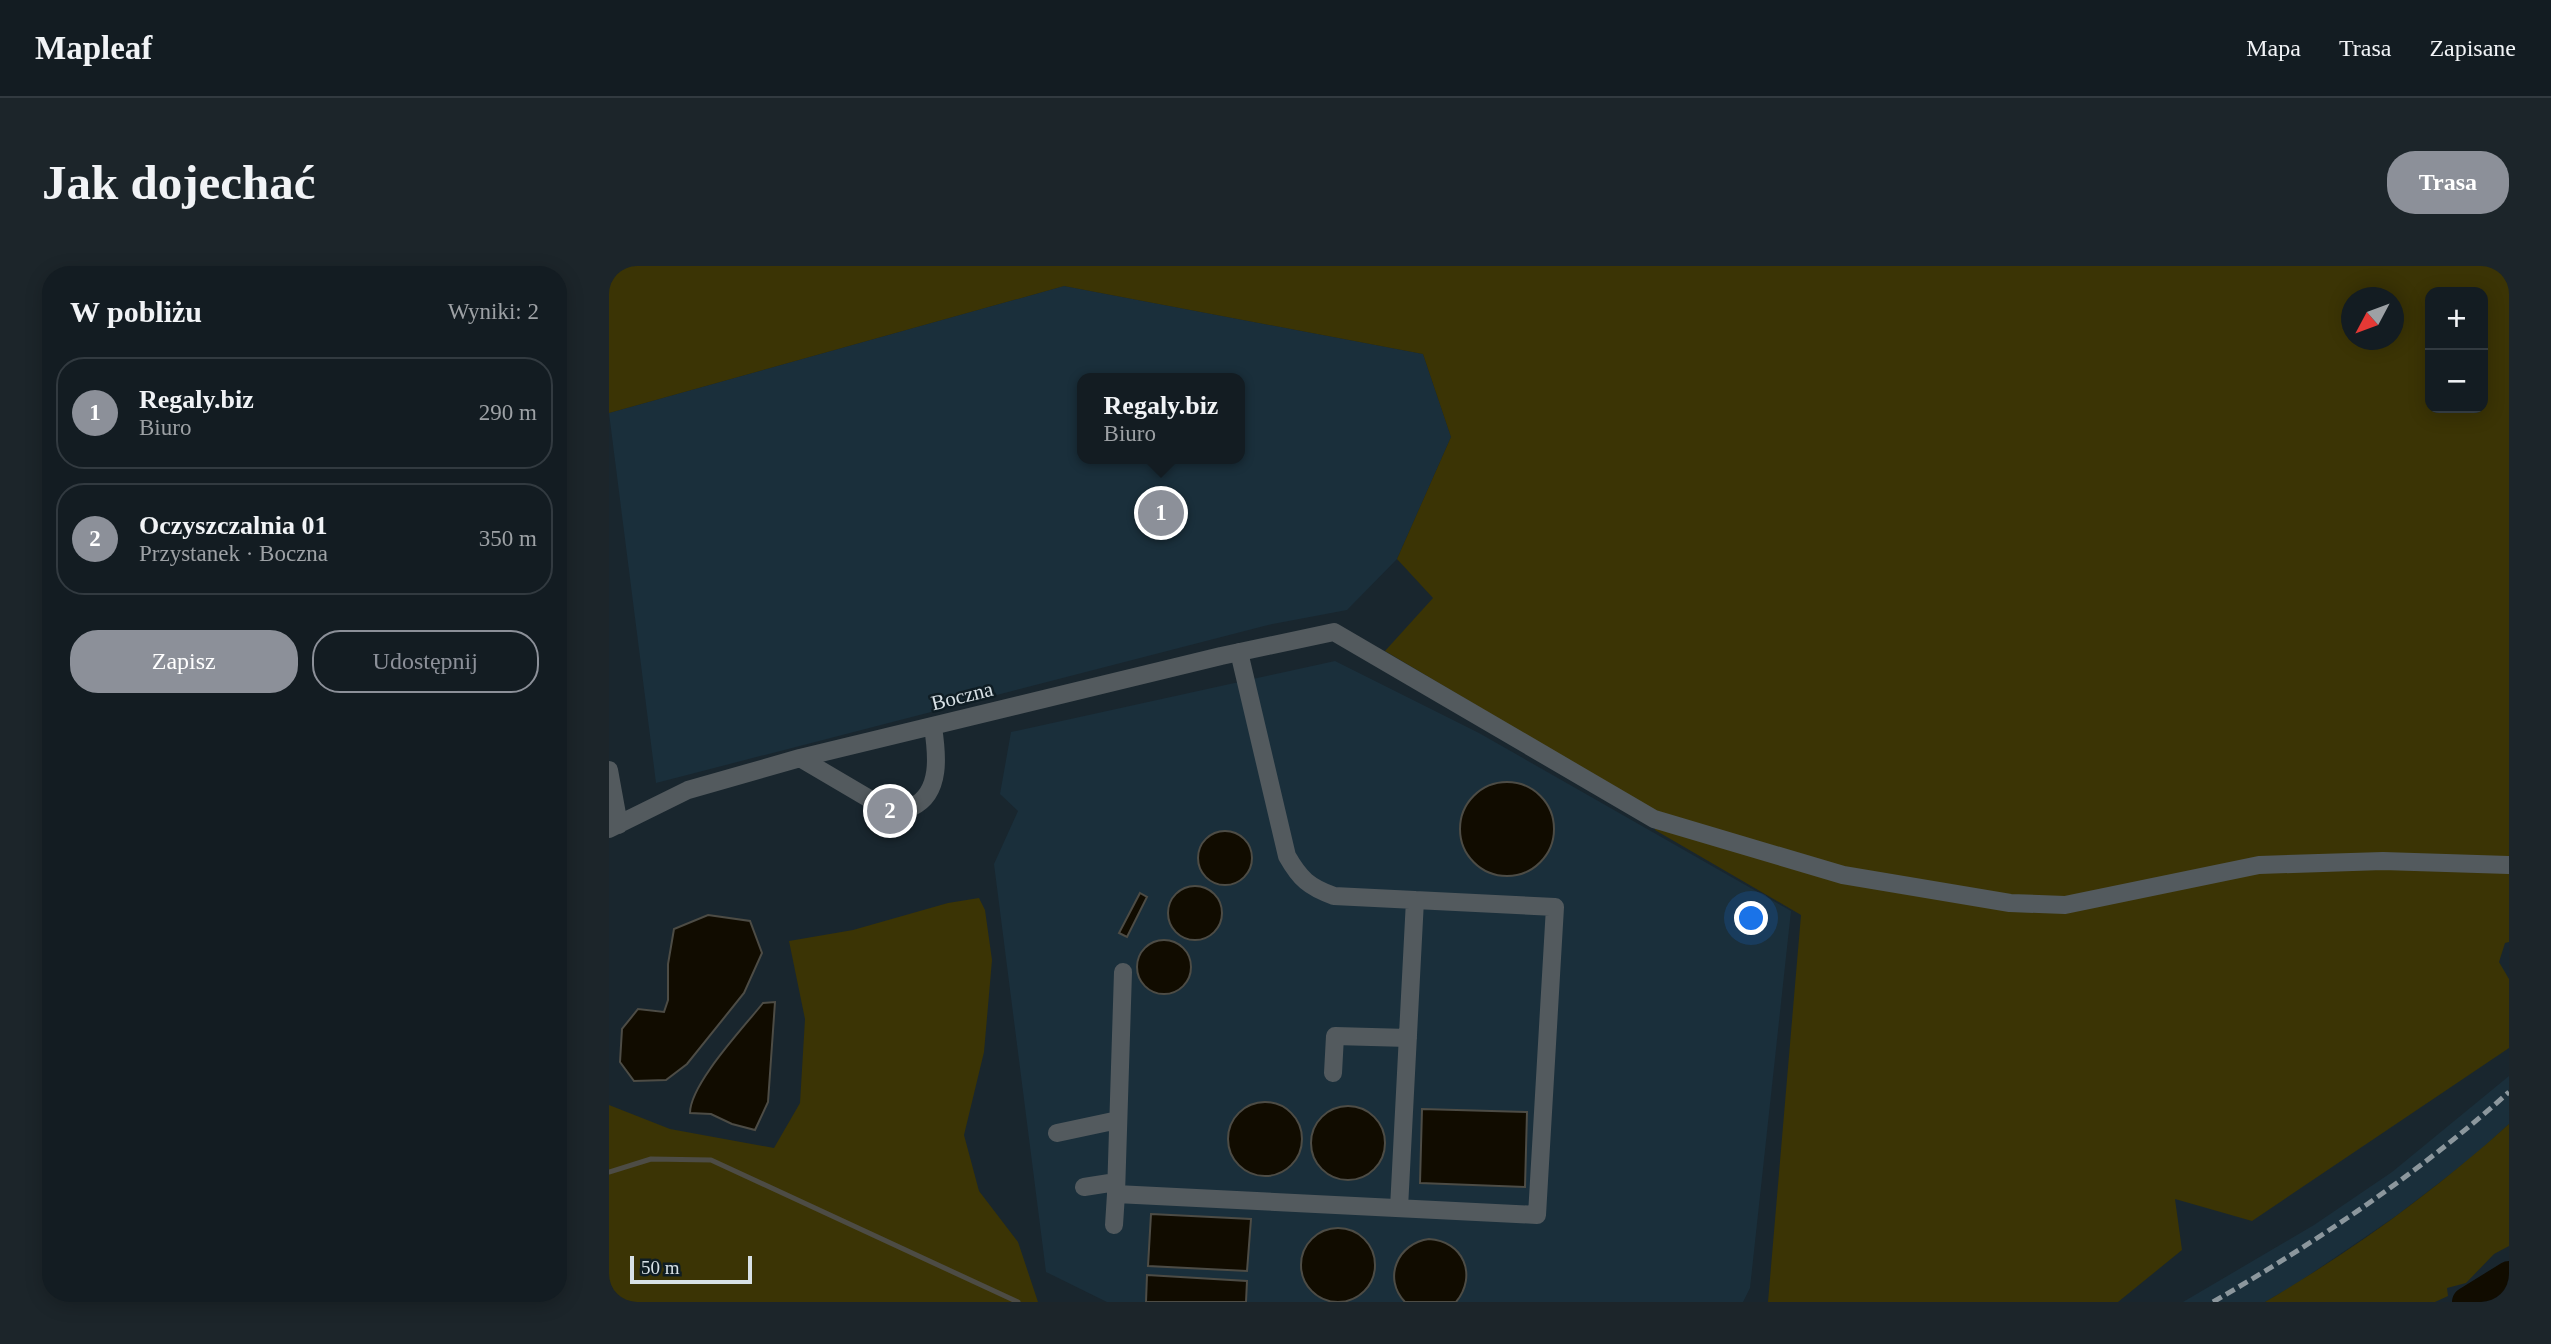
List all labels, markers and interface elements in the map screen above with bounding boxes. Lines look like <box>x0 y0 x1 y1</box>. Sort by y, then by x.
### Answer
text: Mapleaf <box>35 30 152 66</box>
text: Mapa <box>2246 35 2301 61</box>
text: Trasa <box>2339 35 2391 61</box>
text: Zapisane <box>2429 35 2516 61</box>
button: Trasa <box>2387 151 2509 214</box>
text: Jak dojechać <box>42 155 316 210</box>
north arrow <box>2341 287 2404 350</box>
map controls <box>2425 287 2488 413</box>
button: + <box>2425 287 2488 350</box>
text: W pobliżu <box>70 295 202 328</box>
text: Wyniki: 2 <box>448 299 539 324</box>
button: − <box>2425 350 2488 413</box>
popup <box>1077 373 1245 464</box>
text: Regaly.biz <box>139 385 254 414</box>
text: Regaly.biz <box>1104 391 1218 420</box>
text: 1 <box>89 400 101 425</box>
text: 290 m <box>479 400 537 425</box>
text: Biuro <box>139 415 191 440</box>
text: Biuro <box>1104 421 1156 446</box>
pin: 1 <box>1138 487 1184 539</box>
text: Oczyszczalnia 01 <box>139 511 327 540</box>
text: 2 <box>89 526 101 551</box>
text: 350 m <box>479 526 537 551</box>
text: Przystanek · Boczna <box>139 541 328 566</box>
button: Zapisz <box>70 630 298 693</box>
button: Udostępnij <box>312 630 539 693</box>
street label: Boczna <box>929 677 996 715</box>
pin: 2 <box>867 785 913 837</box>
your location <box>1734 901 1768 935</box>
scale bar <box>630 1253 753 1285</box>
text: 50 m <box>641 1257 680 1278</box>

